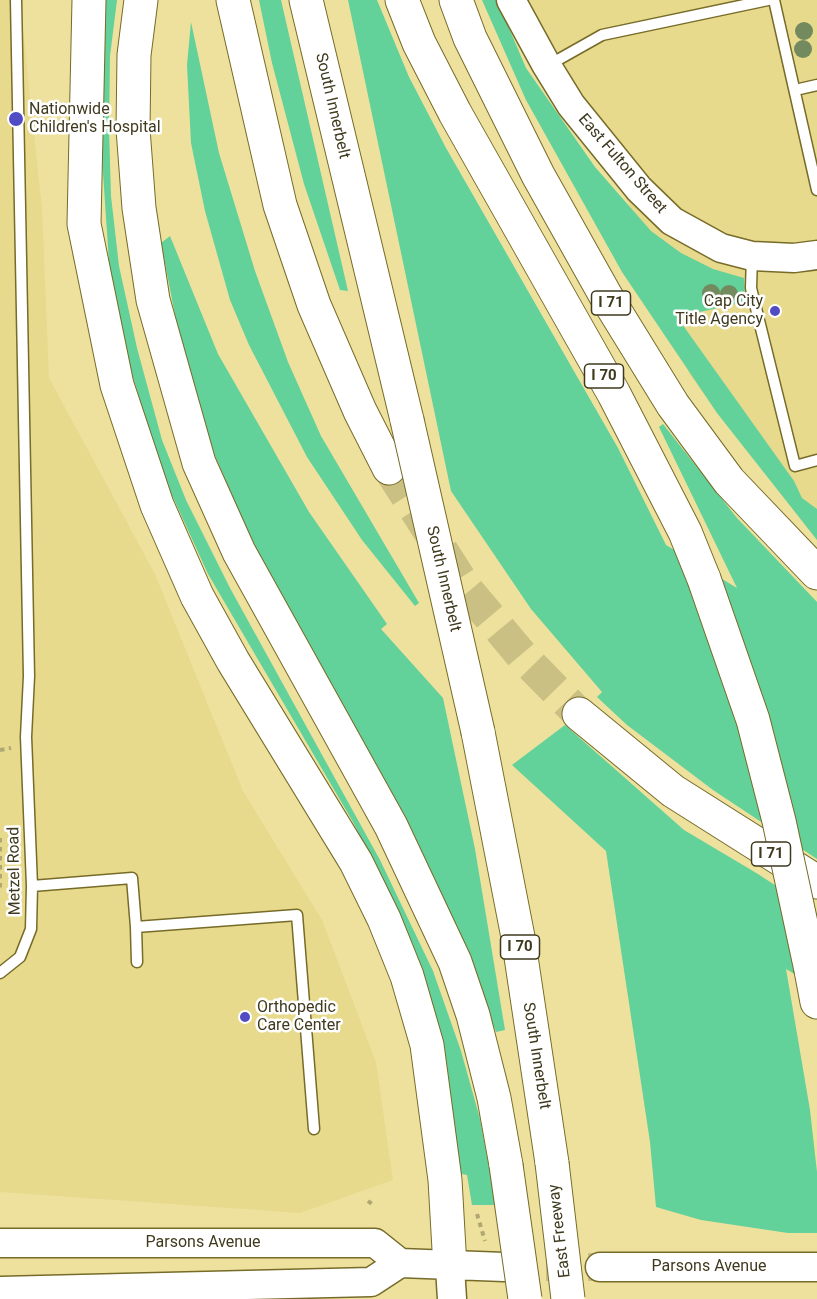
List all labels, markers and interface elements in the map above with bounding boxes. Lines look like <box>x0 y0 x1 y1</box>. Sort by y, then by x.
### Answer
street label: South Innerbelt <box>311 51 353 161</box>
place label: Nationwide Children's Hospital <box>29 100 161 138</box>
marker: Nationwide Children's Hospital <box>7 110 25 128</box>
street label: East Fulton Street <box>573 110 671 218</box>
road number: I 71 <box>592 291 630 315</box>
place label: Cap City Title Agency <box>675 292 763 330</box>
marker: Cap City Title Agency <box>768 304 782 318</box>
road number: I 70 <box>584 364 624 388</box>
street label: South Innerbelt <box>422 524 464 634</box>
street label: Metzel Road <box>5 827 25 915</box>
road number: I 71 <box>752 842 790 866</box>
road number: I 70 <box>500 935 540 959</box>
place label: Orthopedic Care Center <box>257 998 341 1036</box>
street label: South Innerbelt <box>518 1001 554 1111</box>
marker: Orthopedic Care Center <box>238 1010 252 1024</box>
street label: East Freeway <box>545 1183 575 1279</box>
street label: Parsons Avenue <box>146 1233 260 1253</box>
street label: Parsons Avenue <box>652 1257 766 1277</box>

